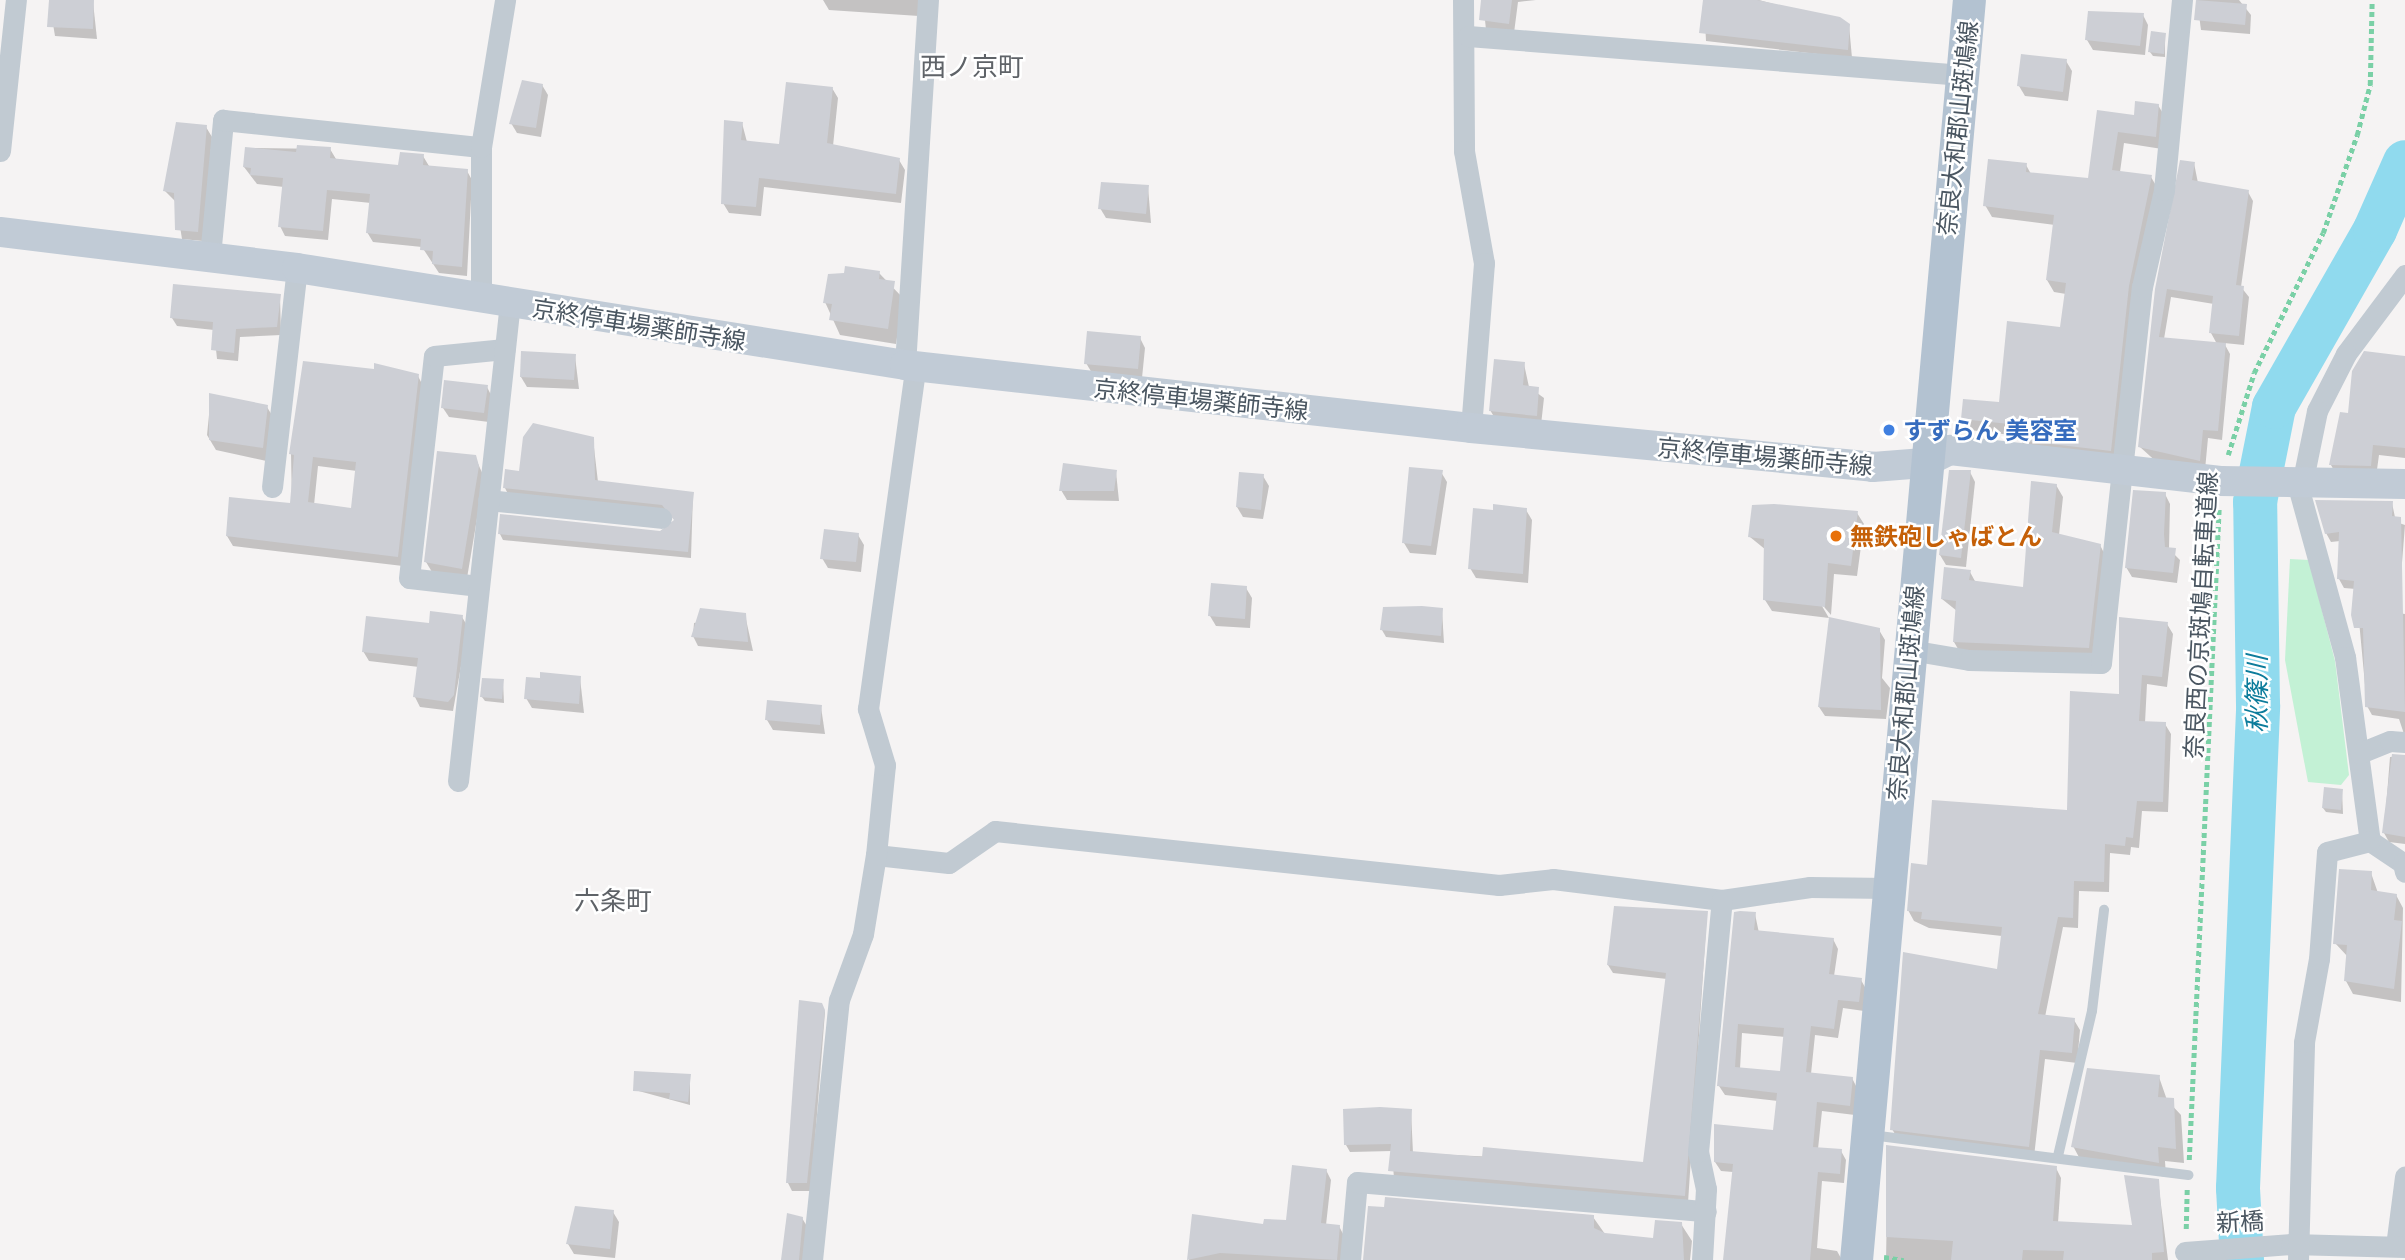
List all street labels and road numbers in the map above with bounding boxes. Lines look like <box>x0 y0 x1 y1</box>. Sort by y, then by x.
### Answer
street label: 奈良大和郡山斑鳩線 <box>1931 19 1983 237</box>
street label: 京終停車場薬師寺線 <box>530 293 748 355</box>
street label: 京終停車場薬師寺線 <box>1092 373 1310 425</box>
street label: 京終停車場薬師寺線 <box>1656 432 1874 480</box>
street label: 奈良西の京斑鳩自転車道線 <box>2178 470 2222 760</box>
street label: 奈良大和郡山斑鳩線 <box>1881 584 1929 802</box>
street label: 新橋 <box>2215 1205 2265 1237</box>

